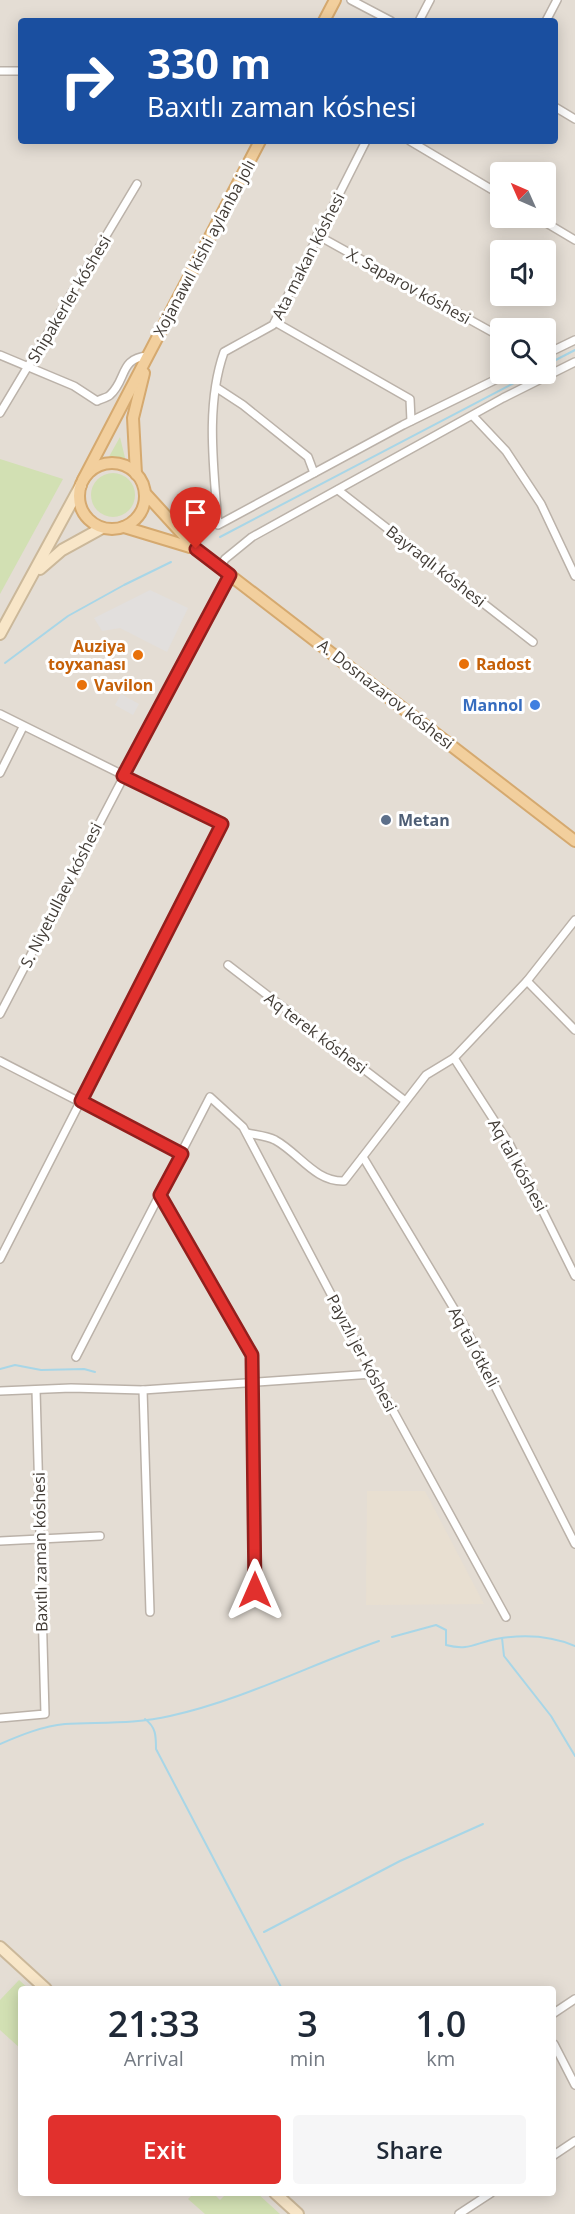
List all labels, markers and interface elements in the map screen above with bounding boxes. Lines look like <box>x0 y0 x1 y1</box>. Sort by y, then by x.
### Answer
text: 330 m <box>147 34 271 91</box>
icon: right <box>48 42 126 120</box>
text: Baxıtlı zaman kóshesi <box>147 88 417 125</box>
street label: Xojanawıl kishi aylanba jolı <box>148 156 260 340</box>
north arrow <box>490 162 556 228</box>
map controls <box>490 162 556 384</box>
street label: Ata makan kóshesi <box>266 189 350 323</box>
street label: Shipakerler kóshesi <box>22 231 116 367</box>
button: sound <box>490 240 556 306</box>
street label: X. Saparov kóshesi <box>343 243 475 329</box>
button: search <box>490 318 556 384</box>
pin <box>170 487 221 549</box>
icon: arrive <box>179 496 212 529</box>
street label: Bayraqlı kóshesi <box>382 520 490 612</box>
street label: A. Dosnazarov kóshesi <box>313 634 459 754</box>
place label: Auziya toyxanası <box>48 635 126 675</box>
marker: Auziya toyxanası <box>131 648 145 662</box>
place label: Radost <box>476 653 531 675</box>
marker: Radost <box>457 657 471 671</box>
place label: Vavilon <box>94 674 153 696</box>
marker: Vavilon <box>75 678 89 692</box>
place label: Mannol <box>462 694 523 716</box>
marker: Mannol <box>528 698 542 712</box>
place label: Metan <box>398 809 450 831</box>
marker: Metan <box>379 813 393 827</box>
street label: S. Niyetullaev kóshesi <box>15 819 107 971</box>
street label: Aq terek kóshesi <box>260 987 372 1079</box>
street label: Aq tal kóshesi <box>483 1115 553 1215</box>
street label: Payızlı jer kóshesi <box>322 1290 402 1416</box>
street label: Aq tal ótkeli <box>444 1303 504 1391</box>
street label: Baxıtlı zaman kóshesi <box>28 1472 52 1632</box>
position arrow <box>223 1558 287 1622</box>
text: 21:33 <box>108 1999 200 2048</box>
text: 3 <box>297 1999 318 2048</box>
text: 1.0 <box>415 1999 466 2048</box>
text: Arrival <box>124 2045 184 2072</box>
text: min <box>290 2045 325 2072</box>
text: km <box>426 2045 455 2072</box>
button: Exit <box>48 2115 281 2184</box>
button: Share <box>293 2115 526 2184</box>

